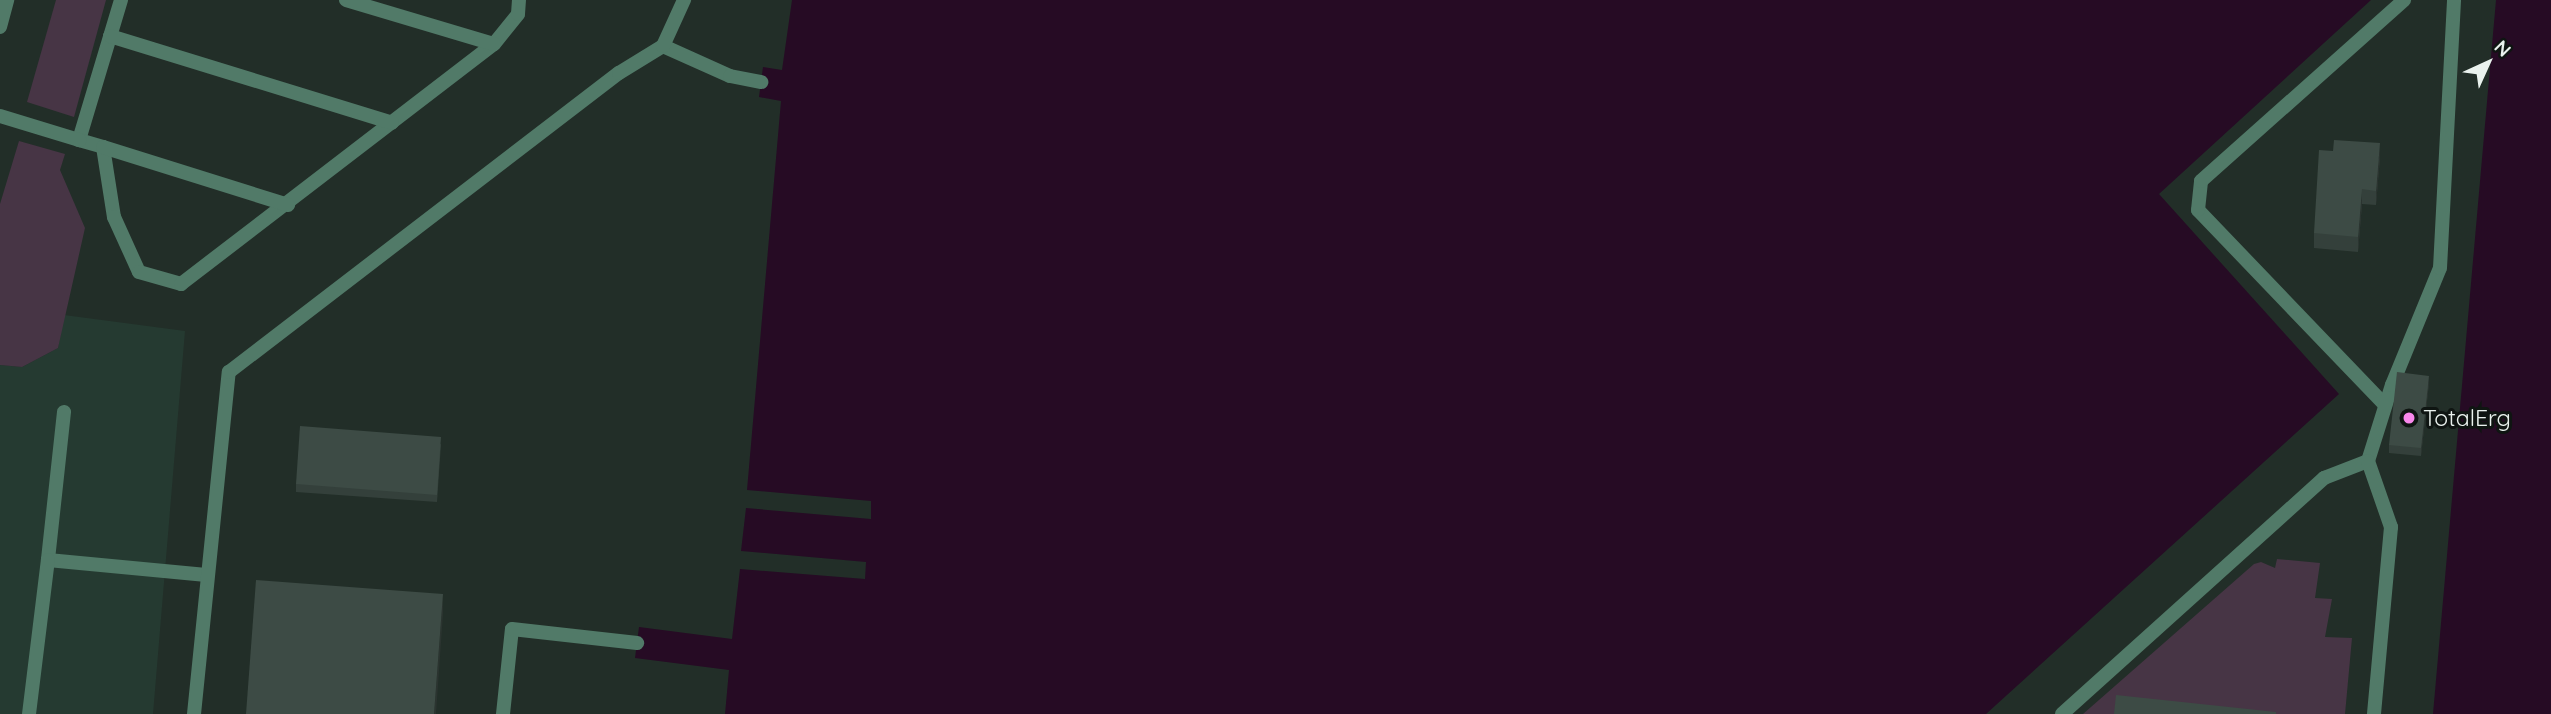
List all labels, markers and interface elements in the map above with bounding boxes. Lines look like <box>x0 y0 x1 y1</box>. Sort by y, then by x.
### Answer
north arrow <box>2453 28 2523 98</box>
text: N <box>2489 35 2516 62</box>
place label: TotalErg <box>2423 404 2511 432</box>
marker: TotalErg <box>2401 410 2417 426</box>

